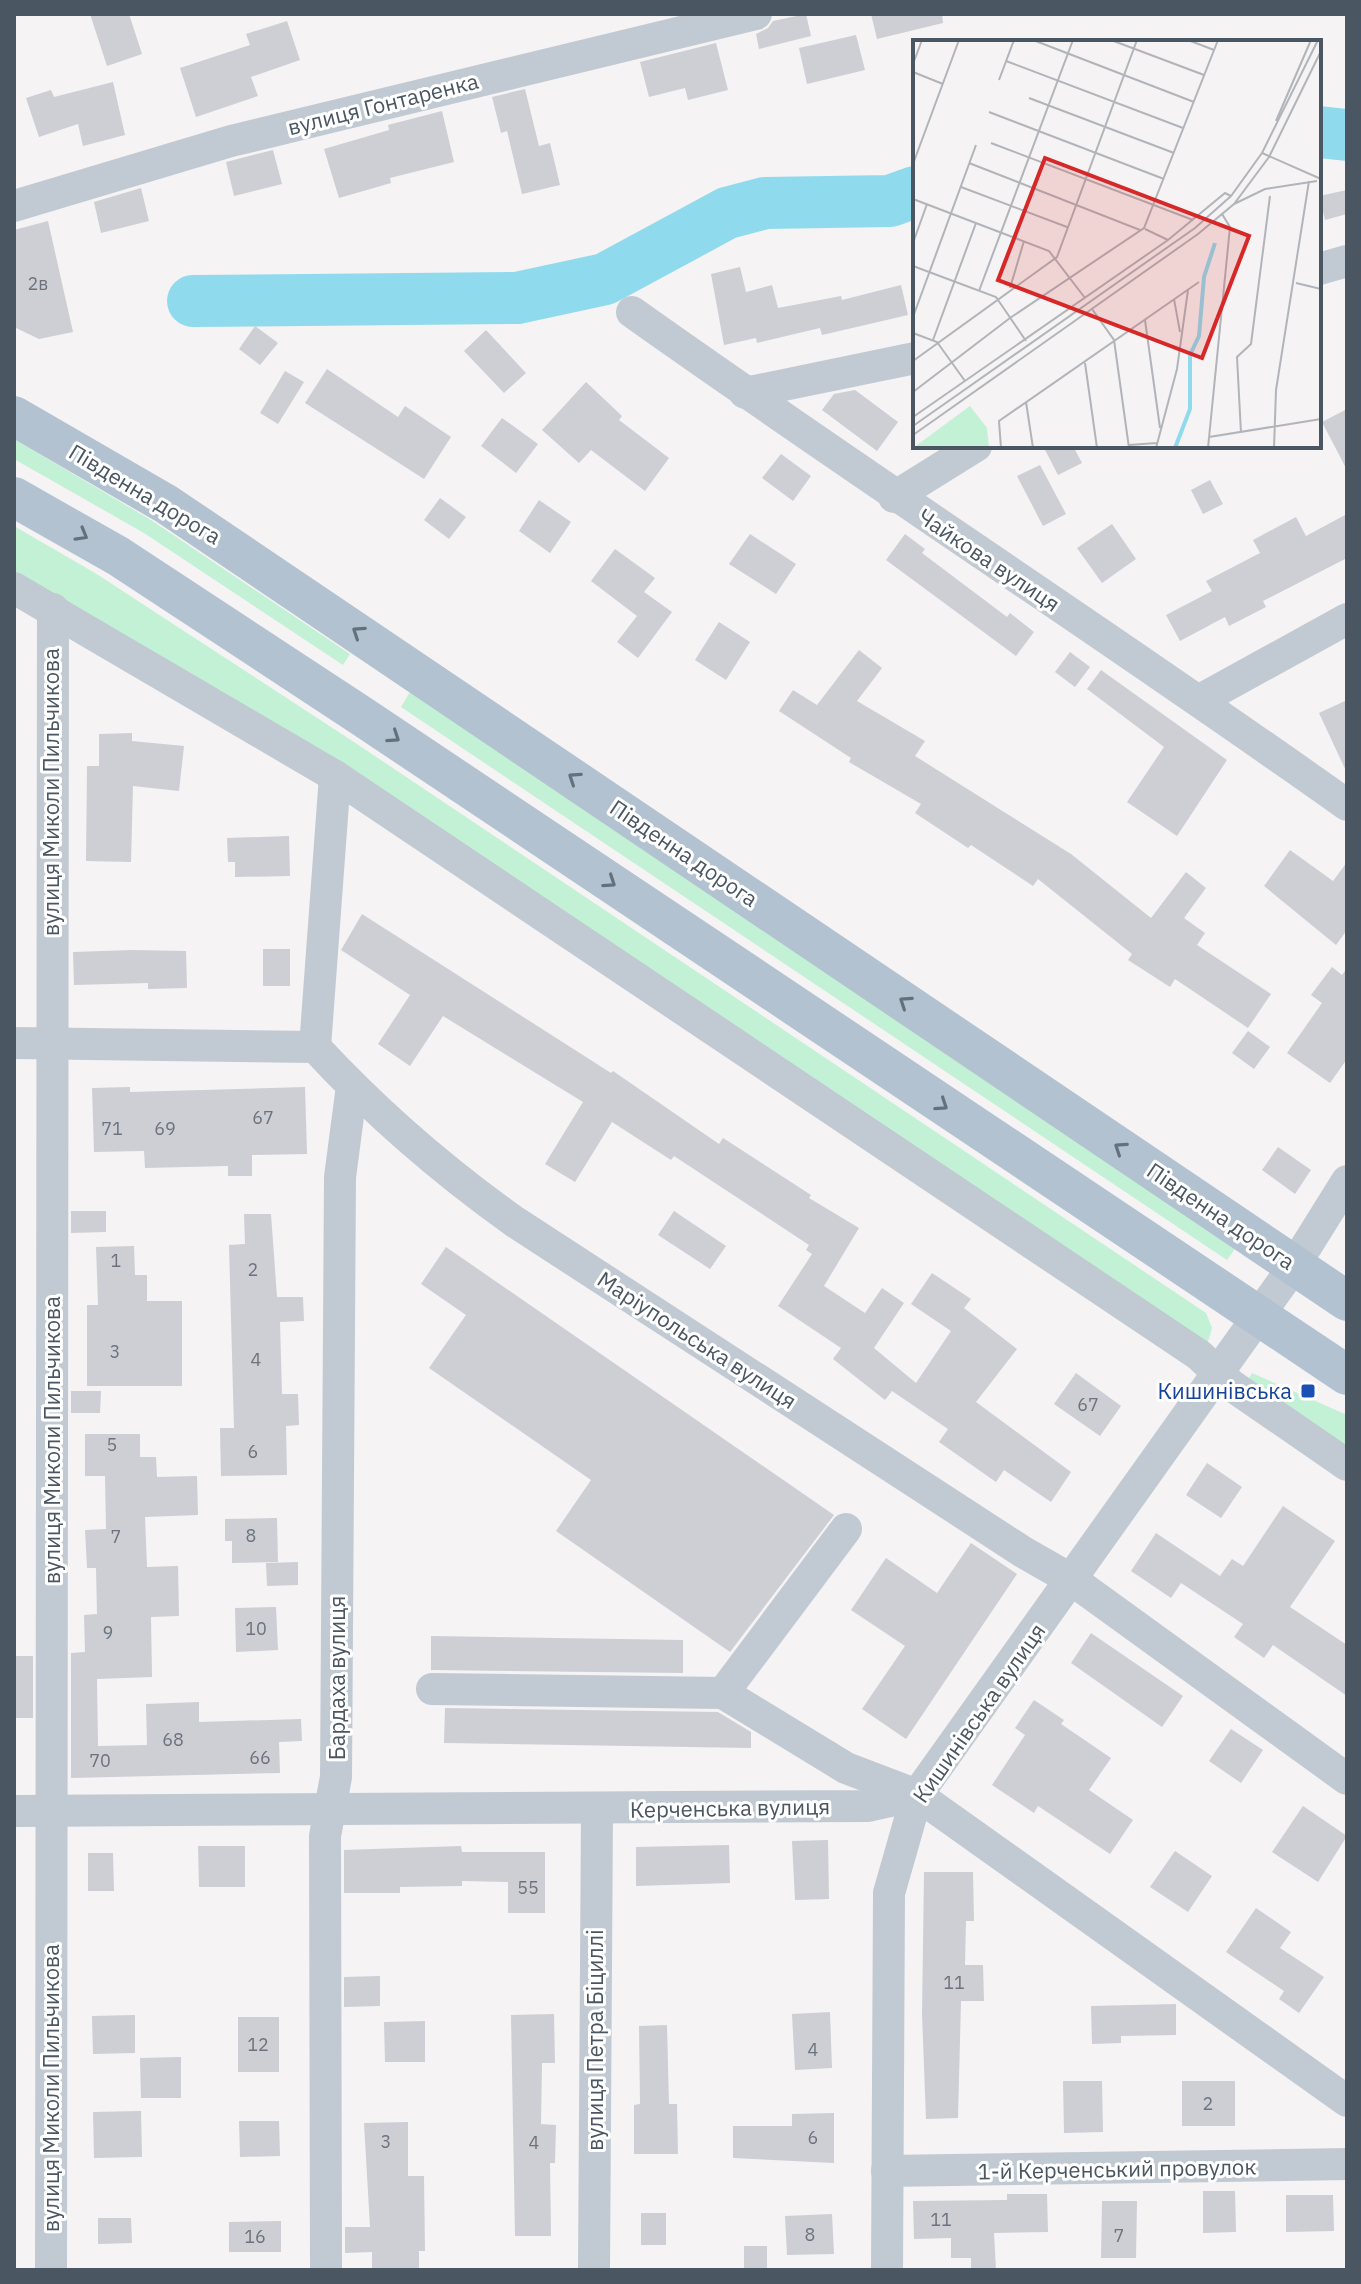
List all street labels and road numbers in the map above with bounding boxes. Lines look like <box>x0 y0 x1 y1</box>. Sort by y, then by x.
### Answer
street label: вулиця Гонтаренка <box>285 66 481 141</box>
street label: Південна дорога <box>64 437 227 551</box>
street label: Чайкова вулиця <box>913 501 1066 618</box>
street label: вулиця Миколи Пильчикова <box>36 648 65 936</box>
street label: Південна дорога <box>605 792 764 913</box>
street label: Південна дорога <box>1142 1155 1301 1276</box>
street label: Маріупольська вулиця <box>592 1264 802 1415</box>
street label: вулиця Миколи Пильчикова <box>37 1296 66 1584</box>
street label: Бардаха вулиця <box>322 1596 351 1760</box>
street label: Кишинівська вулиця <box>906 1617 1052 1808</box>
street label: Керченська вулиця <box>630 1791 830 1824</box>
street label: вулиця Петра Біциллі <box>580 1929 609 2151</box>
street label: вулиця Миколи Пильчикова <box>36 1944 65 2232</box>
street label: 1-й Керченський провулок <box>977 2152 1257 2185</box>

